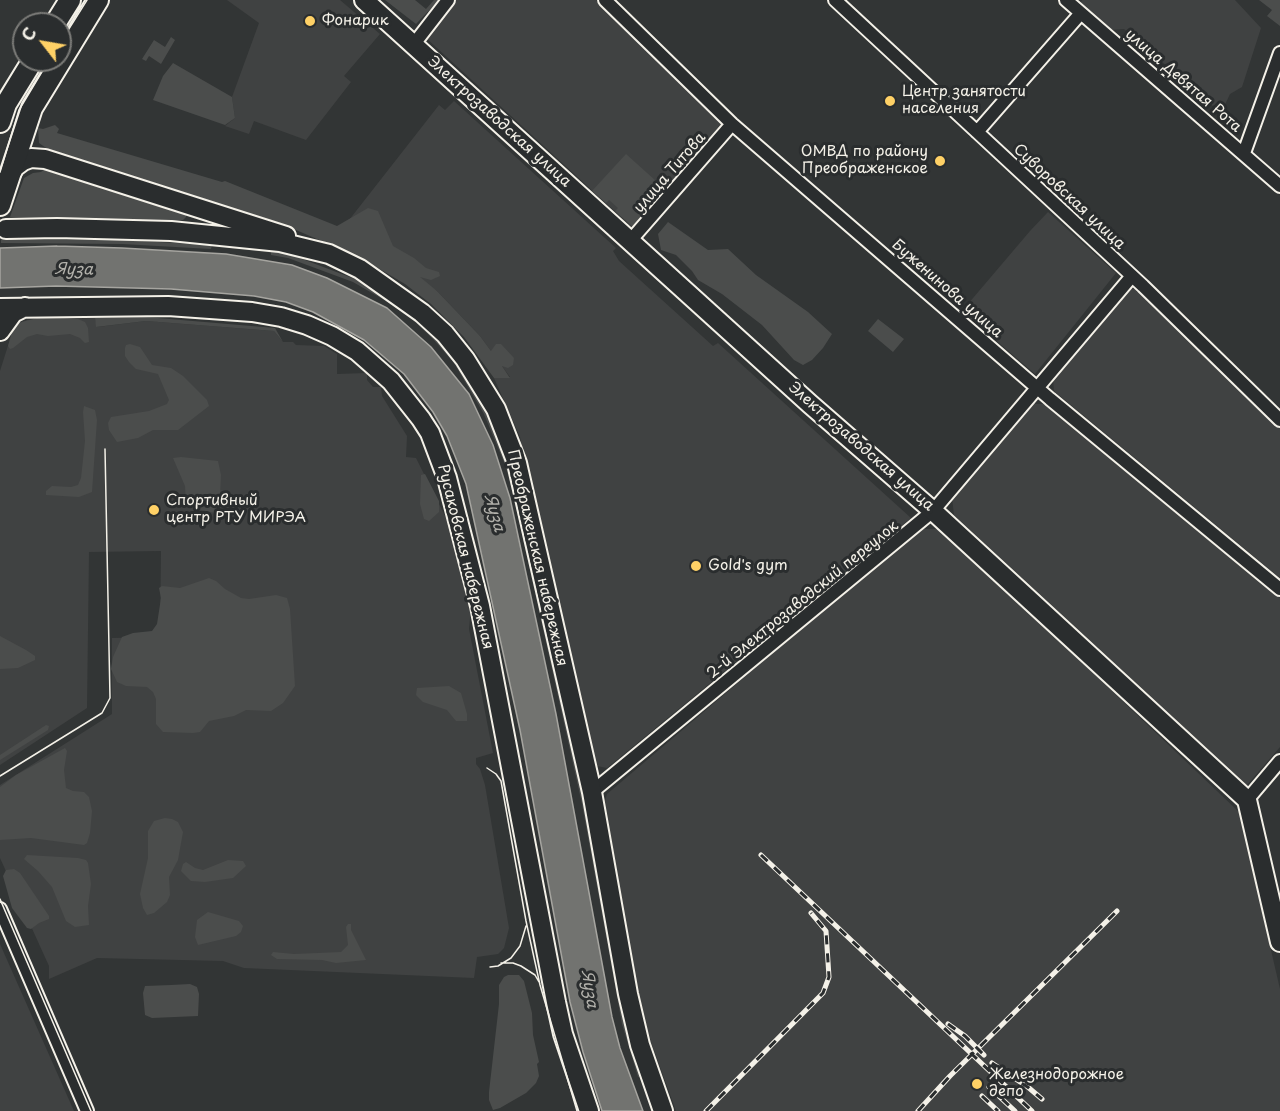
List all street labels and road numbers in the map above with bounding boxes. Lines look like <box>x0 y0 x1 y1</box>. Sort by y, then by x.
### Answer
street label: улица Девятая Рота <box>1121 26 1245 136</box>
street label: Электрозаводская улица <box>423 53 575 191</box>
street label: улица Титова <box>630 129 710 217</box>
street label: Суворовская улица <box>1009 141 1129 253</box>
street label: Буженинова улица <box>888 236 1006 342</box>
street label: Электрозаводская улица <box>784 379 938 515</box>
street label: Преображенская набережная <box>503 448 571 668</box>
street label: Русаковская набережная <box>433 463 497 651</box>
street label: 2-й Электрозаводский переулок <box>704 517 902 683</box>

